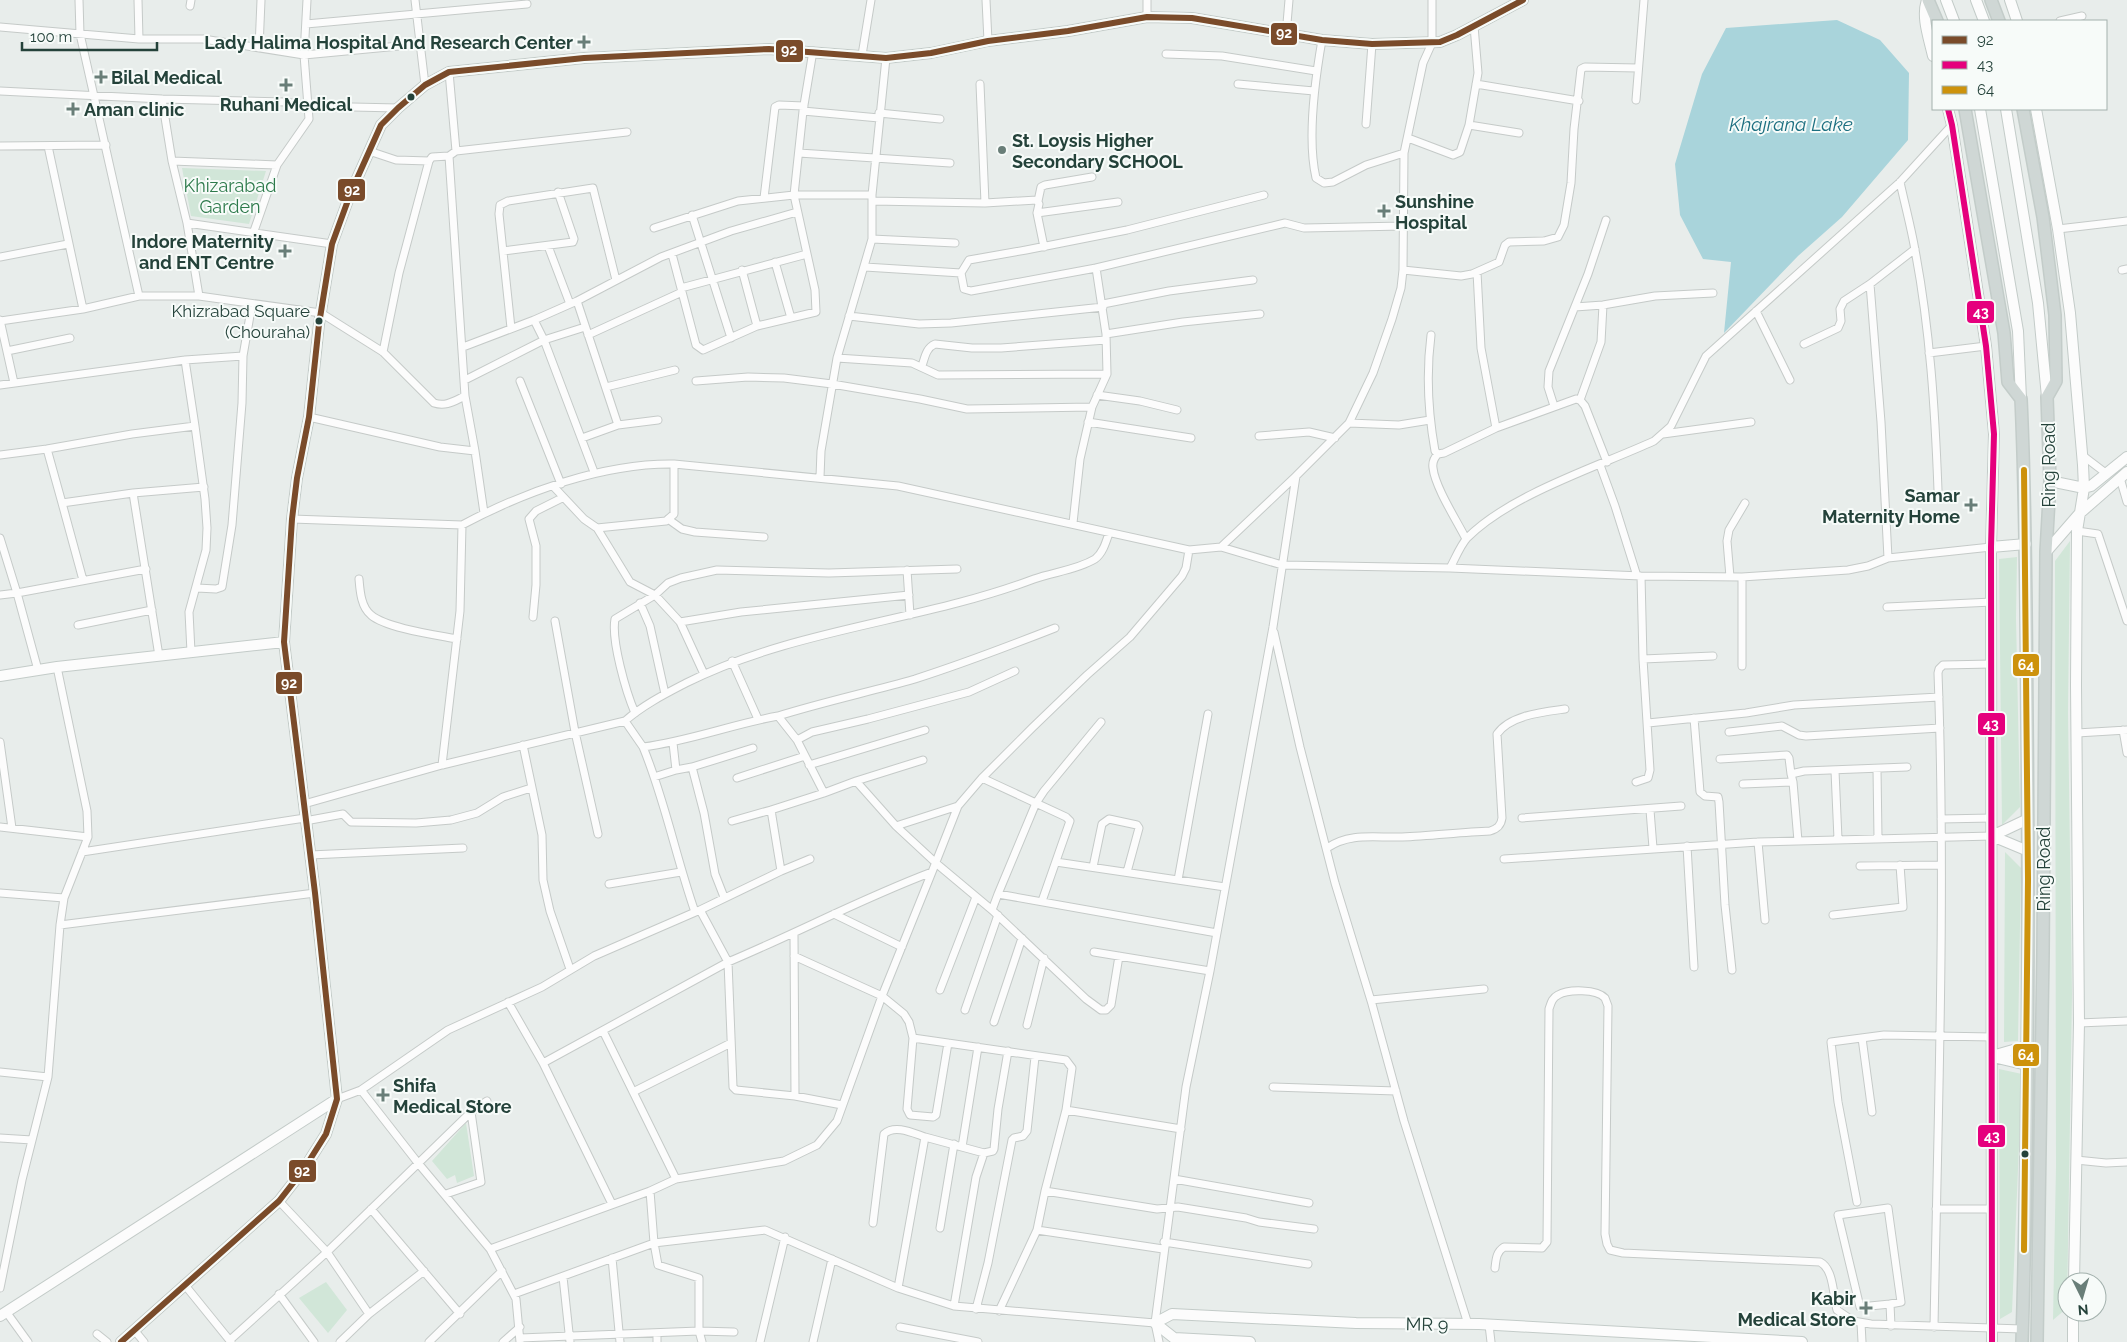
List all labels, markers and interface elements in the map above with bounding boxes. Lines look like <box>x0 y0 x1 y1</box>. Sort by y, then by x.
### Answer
scale bar <box>22 20 158 52</box>
legend <box>1932 20 2107 110</box>
line badge: 92 <box>1270 22 1298 46</box>
text: 92 <box>1276 25 1292 41</box>
text: 100 m <box>30 28 72 46</box>
text: 92 <box>1977 31 1994 49</box>
place label: Lady Halima Hospital And Research Center <box>204 32 573 53</box>
marker: Lady Halima Hospital And Research Center <box>577 35 591 49</box>
line badge: 92 <box>775 39 804 63</box>
text: 92 <box>781 42 797 58</box>
text: 43 <box>1977 56 1993 74</box>
place label: Bilal Medical <box>111 67 222 88</box>
marker: Bilal Medical <box>95 71 107 83</box>
marker: Ruhani Medical <box>280 79 292 91</box>
text: 64 <box>1977 81 1994 99</box>
unlabelled marker <box>406 92 416 102</box>
place label: Ruhani Medical <box>220 94 353 115</box>
place label: Aman clinic <box>84 99 184 120</box>
marker: Aman clinic <box>66 102 80 116</box>
water label: Khajrana Lake <box>1729 113 1853 135</box>
place label: St. Loysis Higher Secondary SCHOOL <box>1012 130 1183 172</box>
marker: St. Loysis Higher Secondary SCHOOL <box>996 144 1008 156</box>
park label: Khizarabad Garden <box>184 175 276 217</box>
line badge: 92 <box>337 178 366 202</box>
text: 92 <box>344 182 360 198</box>
place label: Sunshine Hospital <box>1395 191 1474 233</box>
marker: Sunshine Hospital <box>1377 204 1391 218</box>
place label: Indore Maternity and ENT Centre <box>131 231 274 273</box>
marker: Indore Maternity and ENT Centre <box>278 244 292 258</box>
line badge: 43 <box>1966 300 1995 324</box>
place label: Khizrabad Square (Chouraha) <box>171 301 310 342</box>
text: 43 <box>1973 304 1989 320</box>
marker: Khizrabad Square (Chouraha) <box>314 316 324 326</box>
street label: Ring Road <box>2038 423 2059 507</box>
place label: Samar Maternity Home <box>1822 485 1960 527</box>
marker: Samar Maternity Home <box>1964 498 1978 512</box>
line badge: 64 <box>2012 653 2040 677</box>
text: 64 <box>2018 657 2034 673</box>
line badge: 92 <box>275 671 303 695</box>
text: 92 <box>281 675 297 691</box>
line badge: 43 <box>1977 712 2006 736</box>
text: 43 <box>1983 716 1999 732</box>
street label: Ring Road <box>2033 827 2054 911</box>
line badge: 64 <box>2012 1043 2040 1067</box>
text: 64 <box>2018 1047 2034 1063</box>
place label: Shifa Medical Store <box>393 1075 512 1117</box>
marker: Shifa Medical Store <box>377 1089 389 1101</box>
line badge: 43 <box>1977 1124 2006 1148</box>
text: 43 <box>1984 1128 2000 1144</box>
unlabelled marker <box>2020 1149 2030 1159</box>
line badge: 92 <box>288 1159 317 1183</box>
text: 92 <box>294 1163 310 1179</box>
north arrow <box>2057 1272 2107 1322</box>
place label: Kabir Medical Store <box>1737 1288 1856 1330</box>
marker: Kabir Medical Store <box>1860 1302 1872 1314</box>
text: N <box>2077 1302 2089 1318</box>
street label: MR 9 <box>1405 1313 1449 1335</box>

